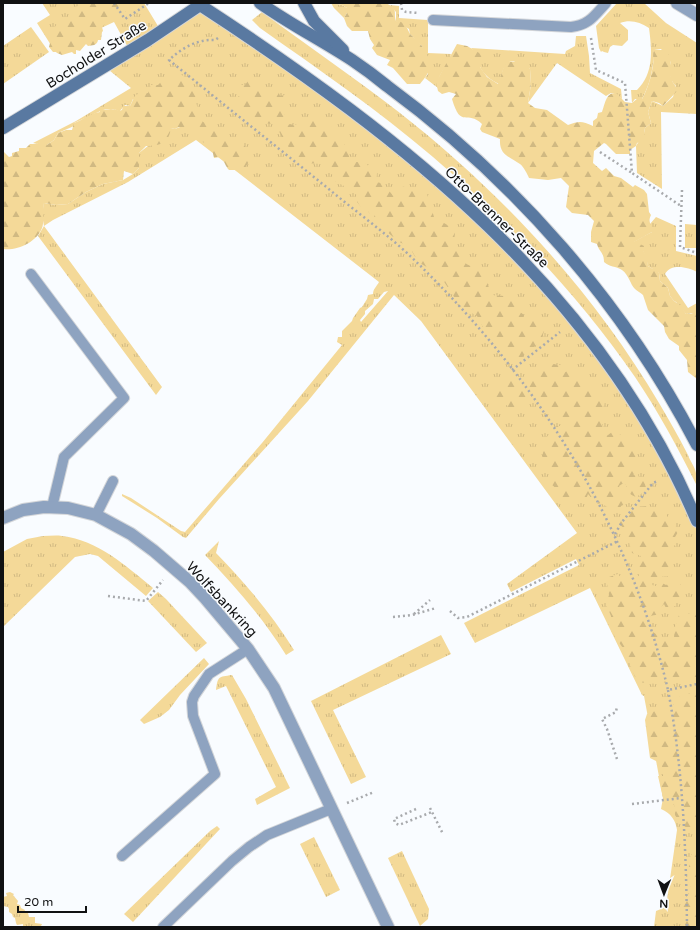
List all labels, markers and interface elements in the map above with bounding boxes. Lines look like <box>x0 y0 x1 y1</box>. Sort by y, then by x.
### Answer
street label: Bocholder Straße <box>43 17 150 92</box>
street label: Otto-Brenner-Straße <box>441 163 552 271</box>
street label: Wolfsbankring <box>182 558 261 640</box>
north arrow <box>644 874 684 914</box>
scale bar <box>18 888 86 914</box>
text: 20 m <box>24 895 53 909</box>
text: N <box>659 897 668 910</box>

